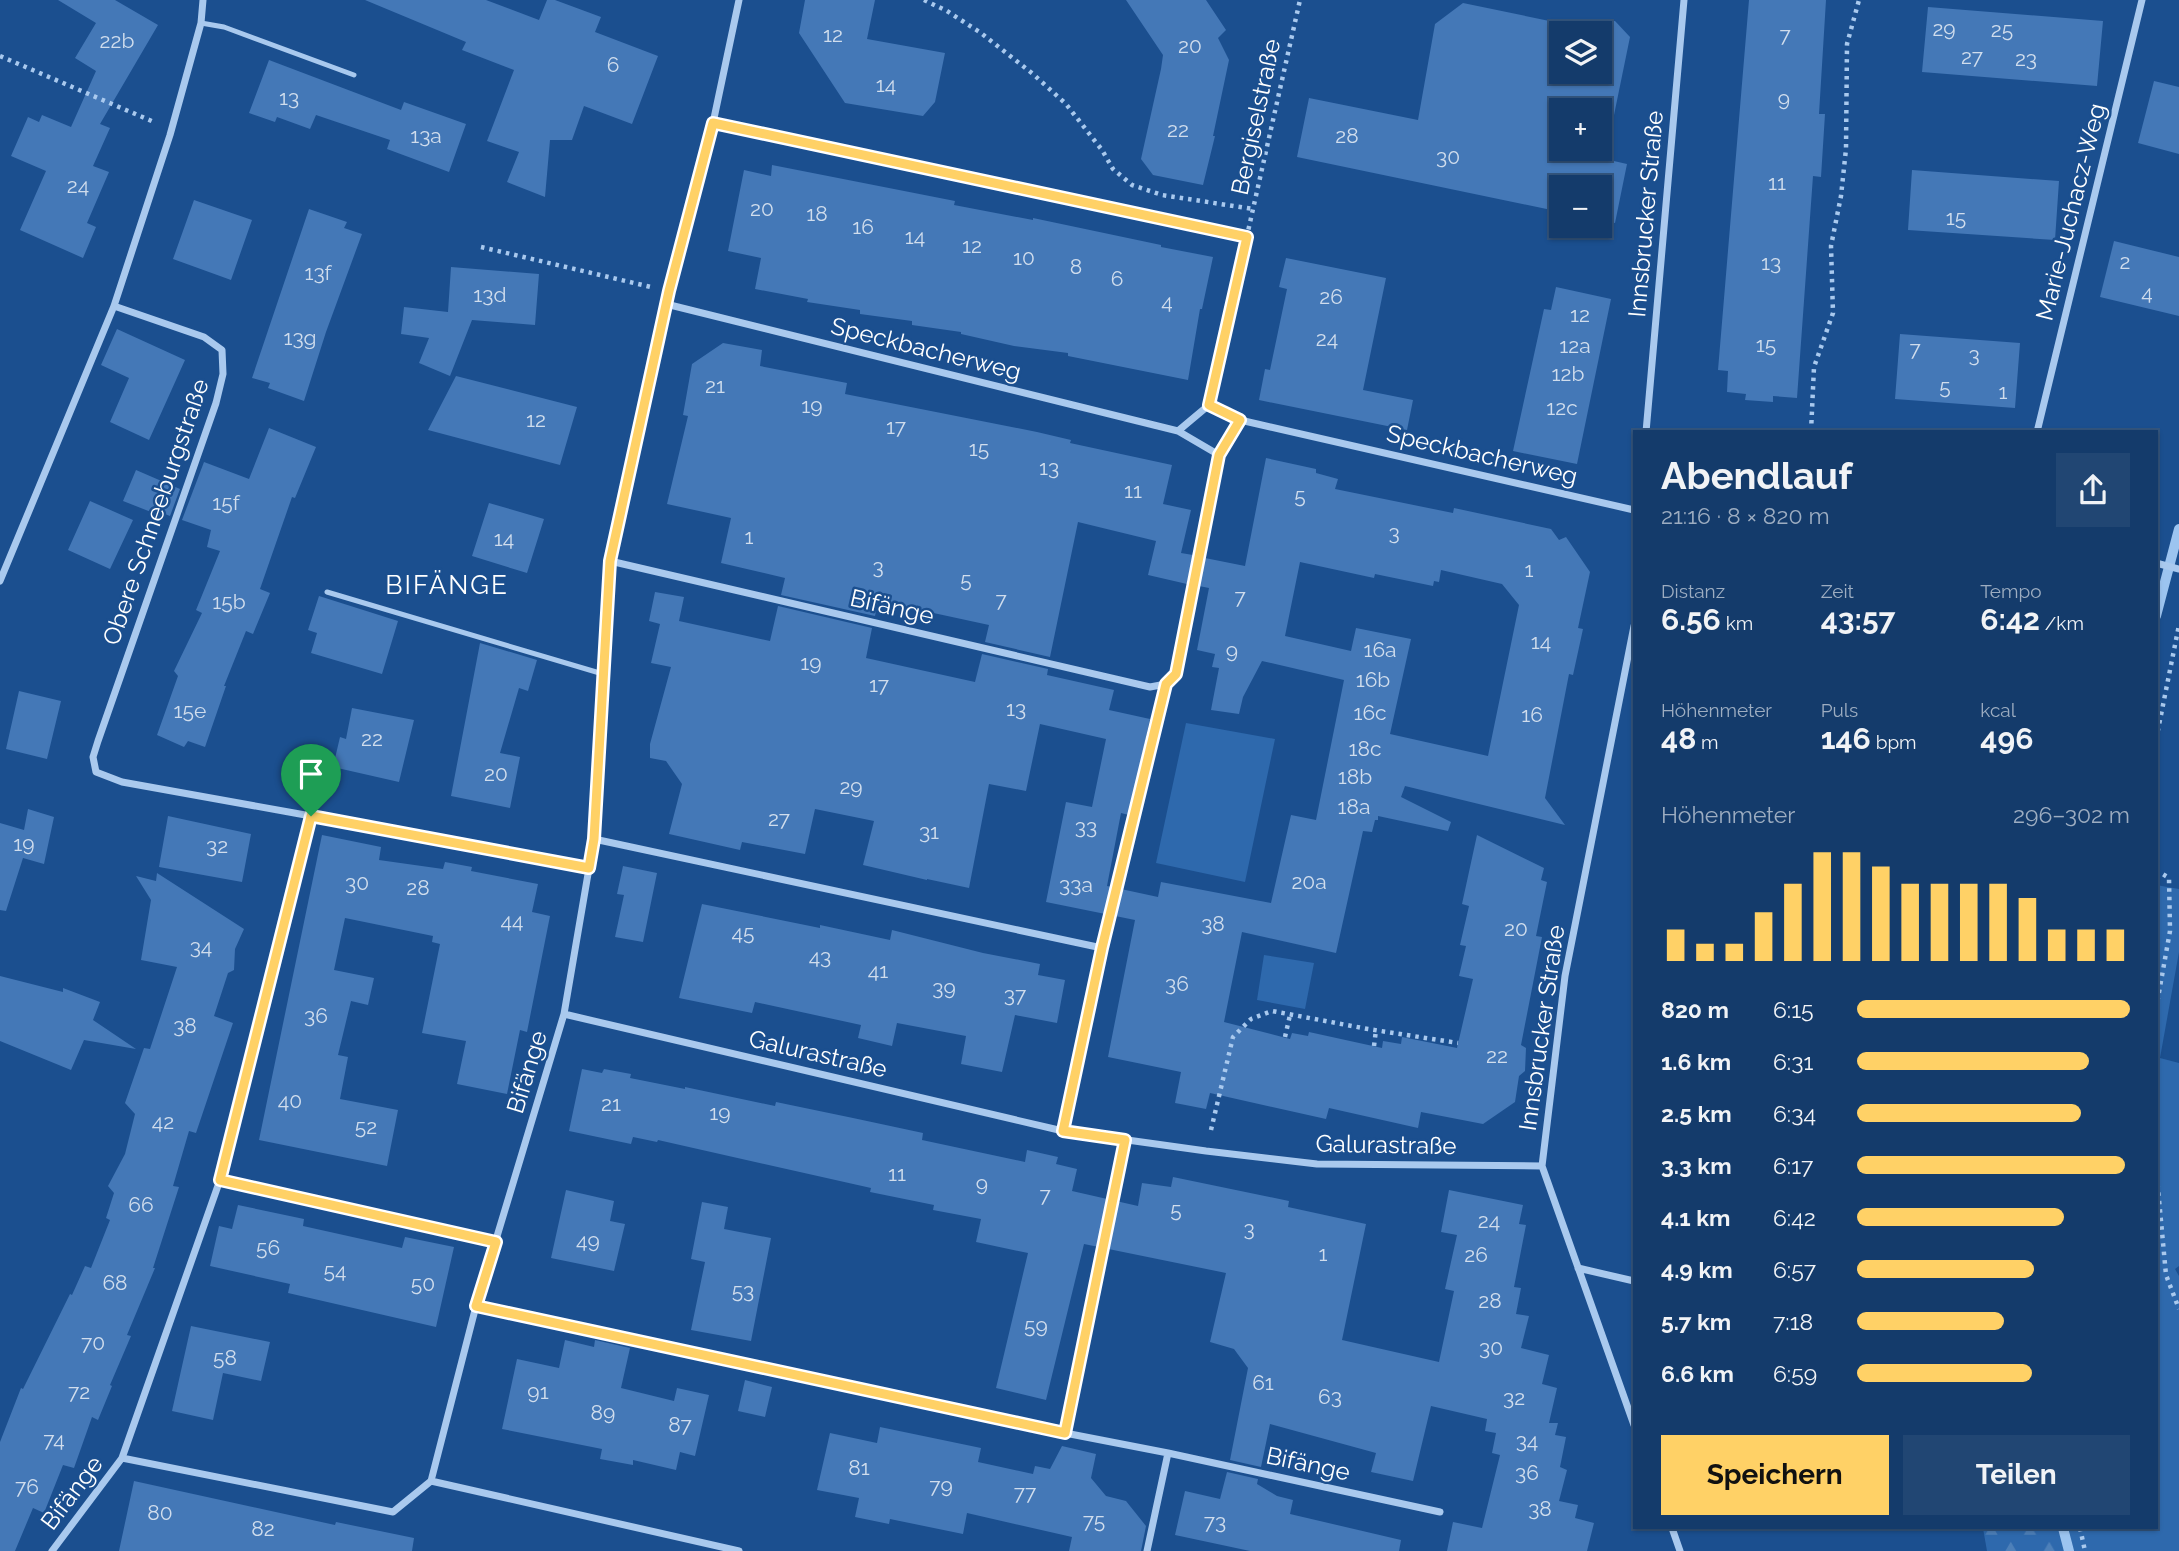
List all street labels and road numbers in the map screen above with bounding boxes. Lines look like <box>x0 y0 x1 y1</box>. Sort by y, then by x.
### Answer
street label: Bergiselstraße <box>1225 36 1286 198</box>
street label: Marie-Juchacz-Weg <box>2030 100 2112 323</box>
street label: Innsbrucker Straße <box>1622 109 1669 319</box>
street label: Speckbacherweg <box>828 311 1024 386</box>
street label: Obere Schneeburgstraße <box>96 375 215 649</box>
street label: Speckbacherweg <box>1384 418 1580 491</box>
street label: Bifänge <box>847 583 937 630</box>
street label: Innsbrucker Straße <box>1513 923 1570 1133</box>
street label: Galurastraße <box>746 1024 890 1083</box>
street label: Bifänge <box>500 1027 553 1117</box>
street label: Galurastraße <box>1315 1129 1457 1160</box>
street label: Bifänge <box>1263 1440 1353 1487</box>
street label: Bifänge <box>34 1450 109 1535</box>

